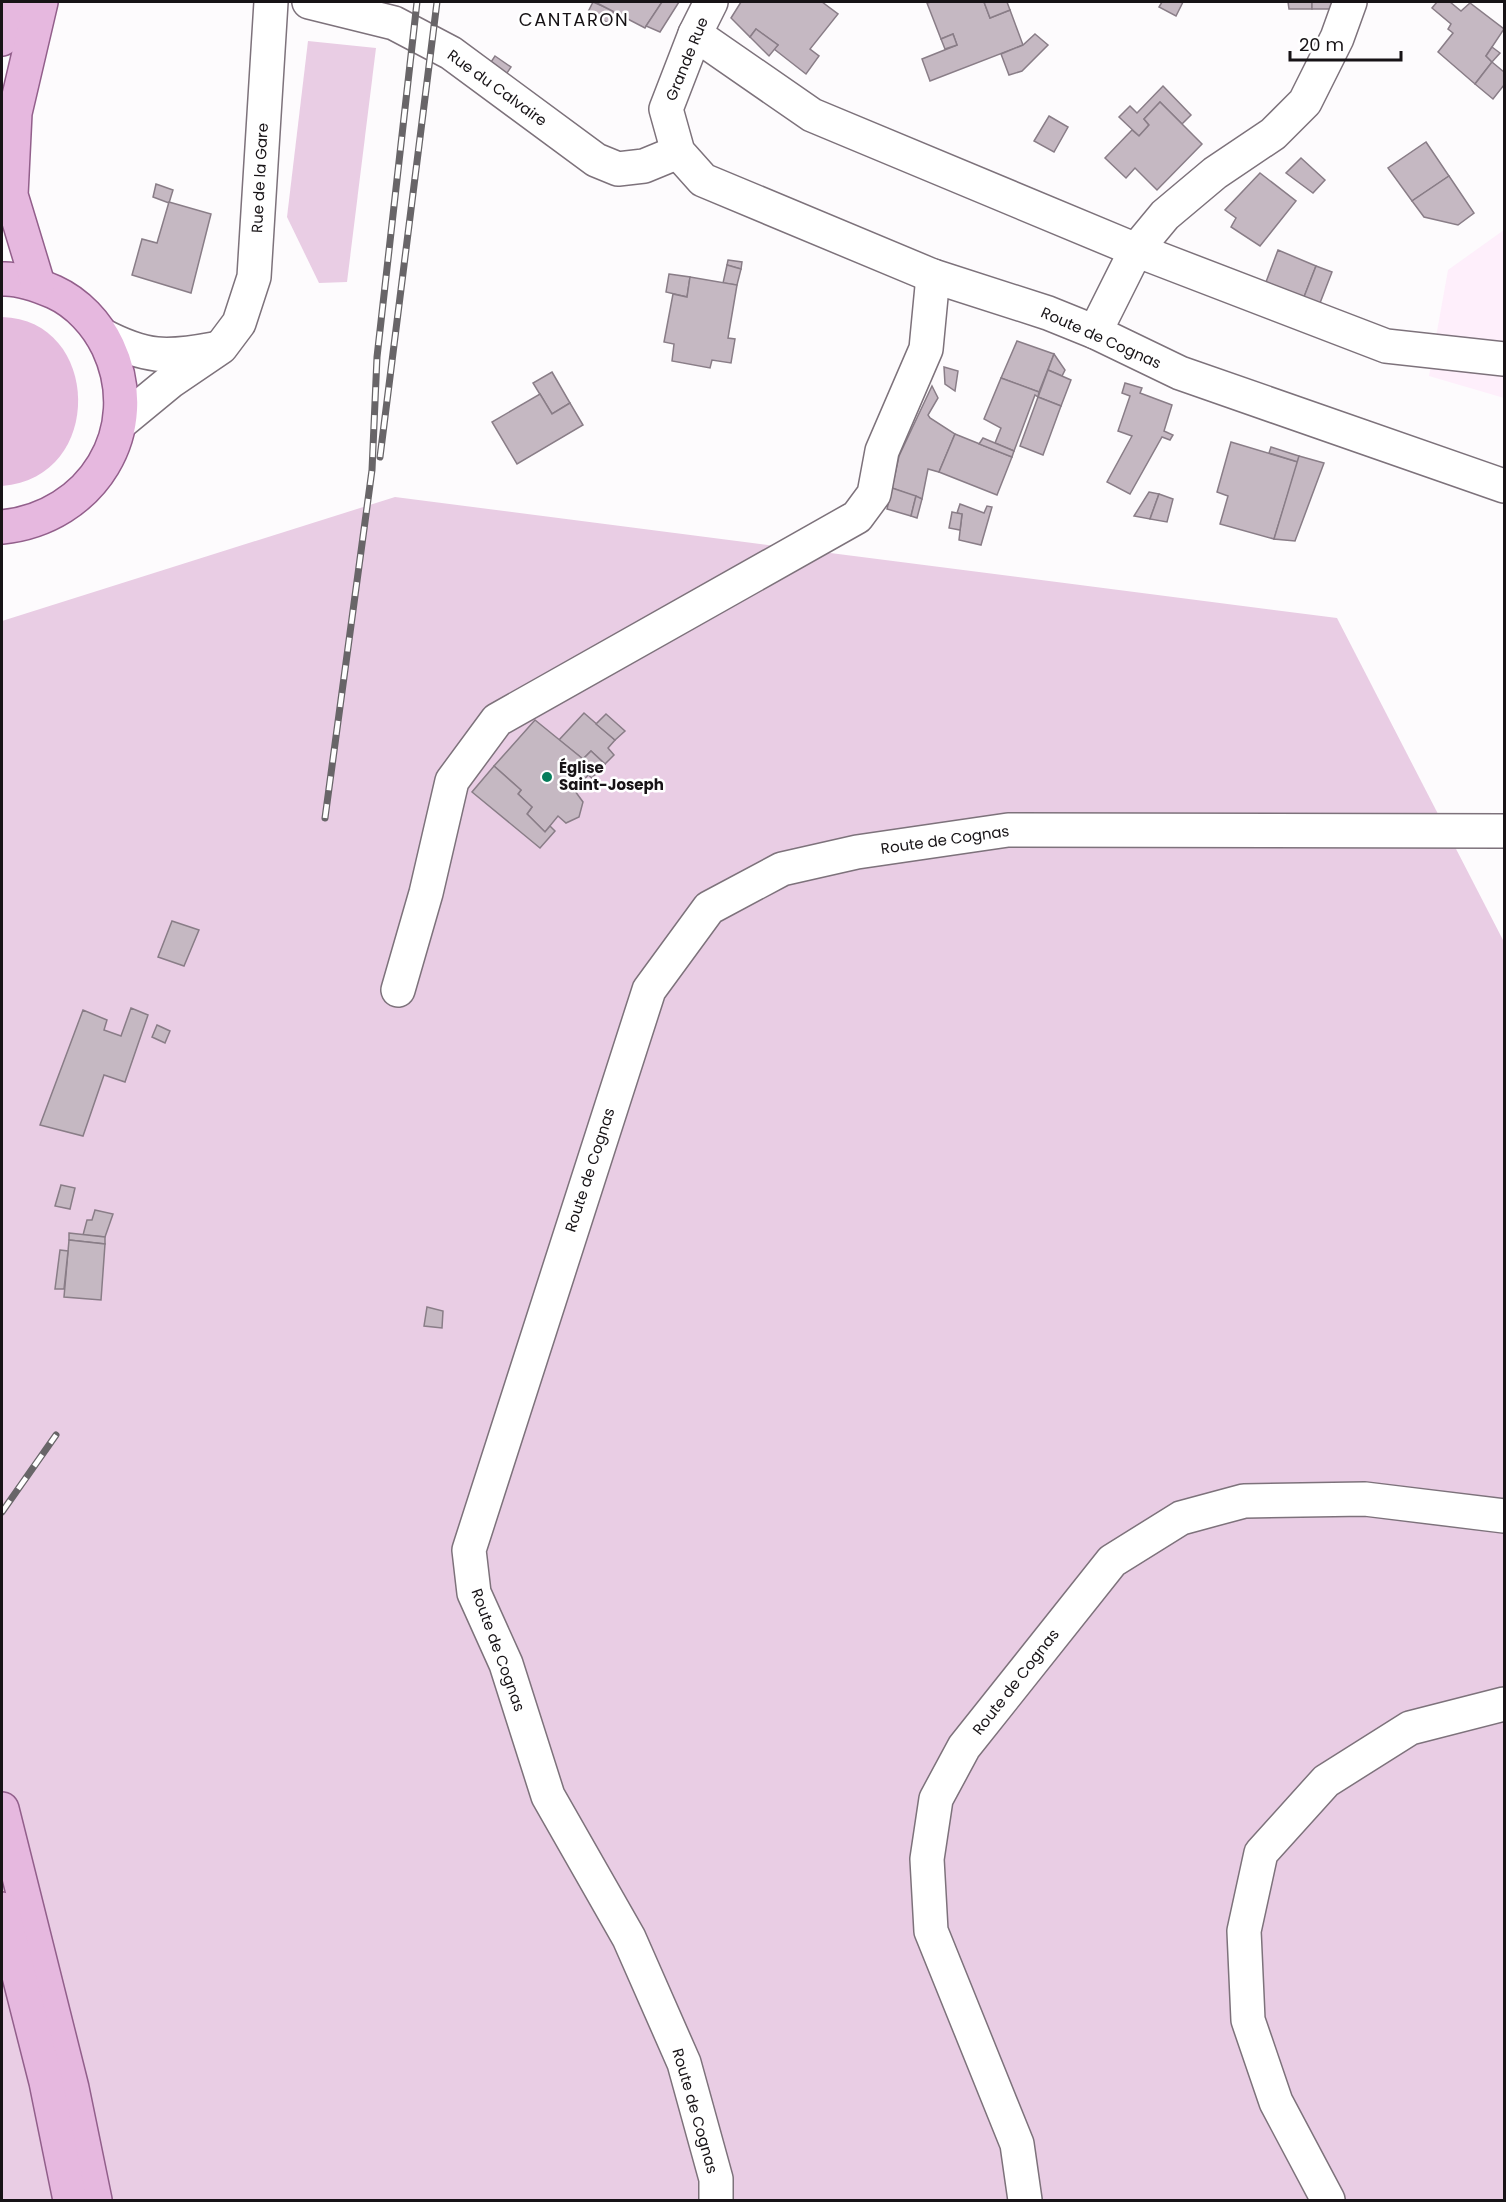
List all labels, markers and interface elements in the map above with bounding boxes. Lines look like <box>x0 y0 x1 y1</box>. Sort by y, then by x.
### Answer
district label: CANTARON <box>519 7 629 32</box>
street label: Grande Rue <box>660 14 713 104</box>
scale bar <box>1290 24 1401 62</box>
text: 20 m <box>1299 32 1344 57</box>
street label: Rue du Calvaire <box>443 44 551 131</box>
street label: Rue de la Gare <box>246 122 273 233</box>
street label: Route de Cognas <box>1038 302 1165 374</box>
place label: Église Saint-Joseph <box>559 757 664 795</box>
marker: Église Saint-Joseph <box>540 770 554 784</box>
street label: Route de Cognas <box>879 820 1011 859</box>
street label: Route de Cognas <box>560 1105 620 1235</box>
street label: Route de Cognas <box>466 1585 531 1714</box>
street label: Route de Cognas <box>967 1624 1064 1739</box>
street label: Route de Cognas <box>668 2046 723 2176</box>

